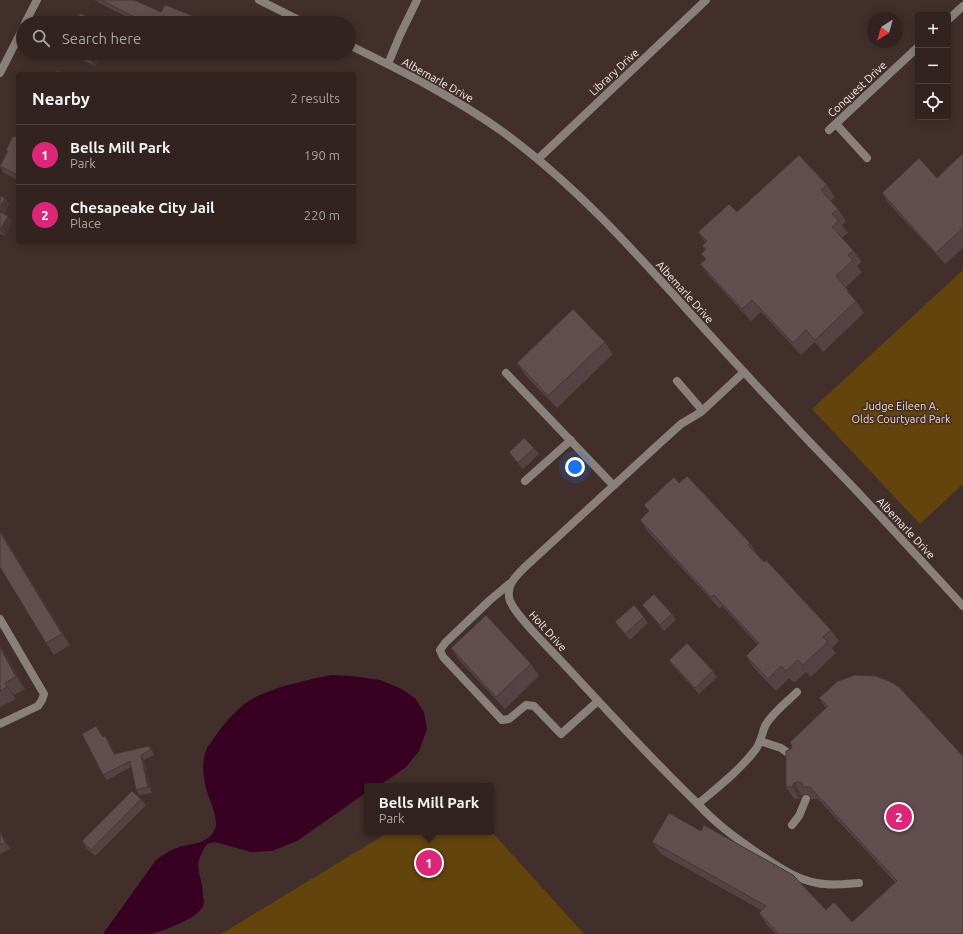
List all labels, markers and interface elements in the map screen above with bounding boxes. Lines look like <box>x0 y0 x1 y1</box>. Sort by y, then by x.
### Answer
north arrow <box>867 12 903 48</box>
map controls <box>915 12 951 120</box>
button: + <box>915 12 951 48</box>
search box <box>16 16 356 60</box>
icon: search <box>30 27 52 49</box>
text: Search here <box>62 30 141 47</box>
street label: Library Drive <box>587 46 641 98</box>
button: − <box>915 48 951 84</box>
street label: Albemarle Drive <box>400 56 476 104</box>
street label: Conquest Drive <box>825 59 889 119</box>
button: locate <box>915 84 951 120</box>
text: Nearby <box>32 89 90 108</box>
text: 2 results <box>290 91 340 105</box>
text: Bells Mill Park <box>70 139 170 156</box>
text: 1 <box>41 148 49 162</box>
text: 190 m <box>304 148 340 162</box>
text: Park <box>70 156 96 170</box>
text: Chesapeake City Jail <box>70 199 215 216</box>
text: 2 <box>41 208 49 222</box>
text: 220 m <box>304 208 340 222</box>
text: Place <box>70 216 101 230</box>
street label: Albemarle Drive <box>654 259 716 325</box>
park label: Judge Eileen A. Olds Courtyard Park <box>851 400 951 425</box>
your location <box>565 457 585 477</box>
street label: Albemarle Drive <box>875 495 937 561</box>
street label: Holt Drive <box>527 608 569 654</box>
popup <box>364 783 494 835</box>
text: Bells Mill Park <box>379 794 479 811</box>
pin: 2 <box>886 802 912 832</box>
text: Park <box>379 811 405 825</box>
pin: 1 <box>416 848 442 878</box>

